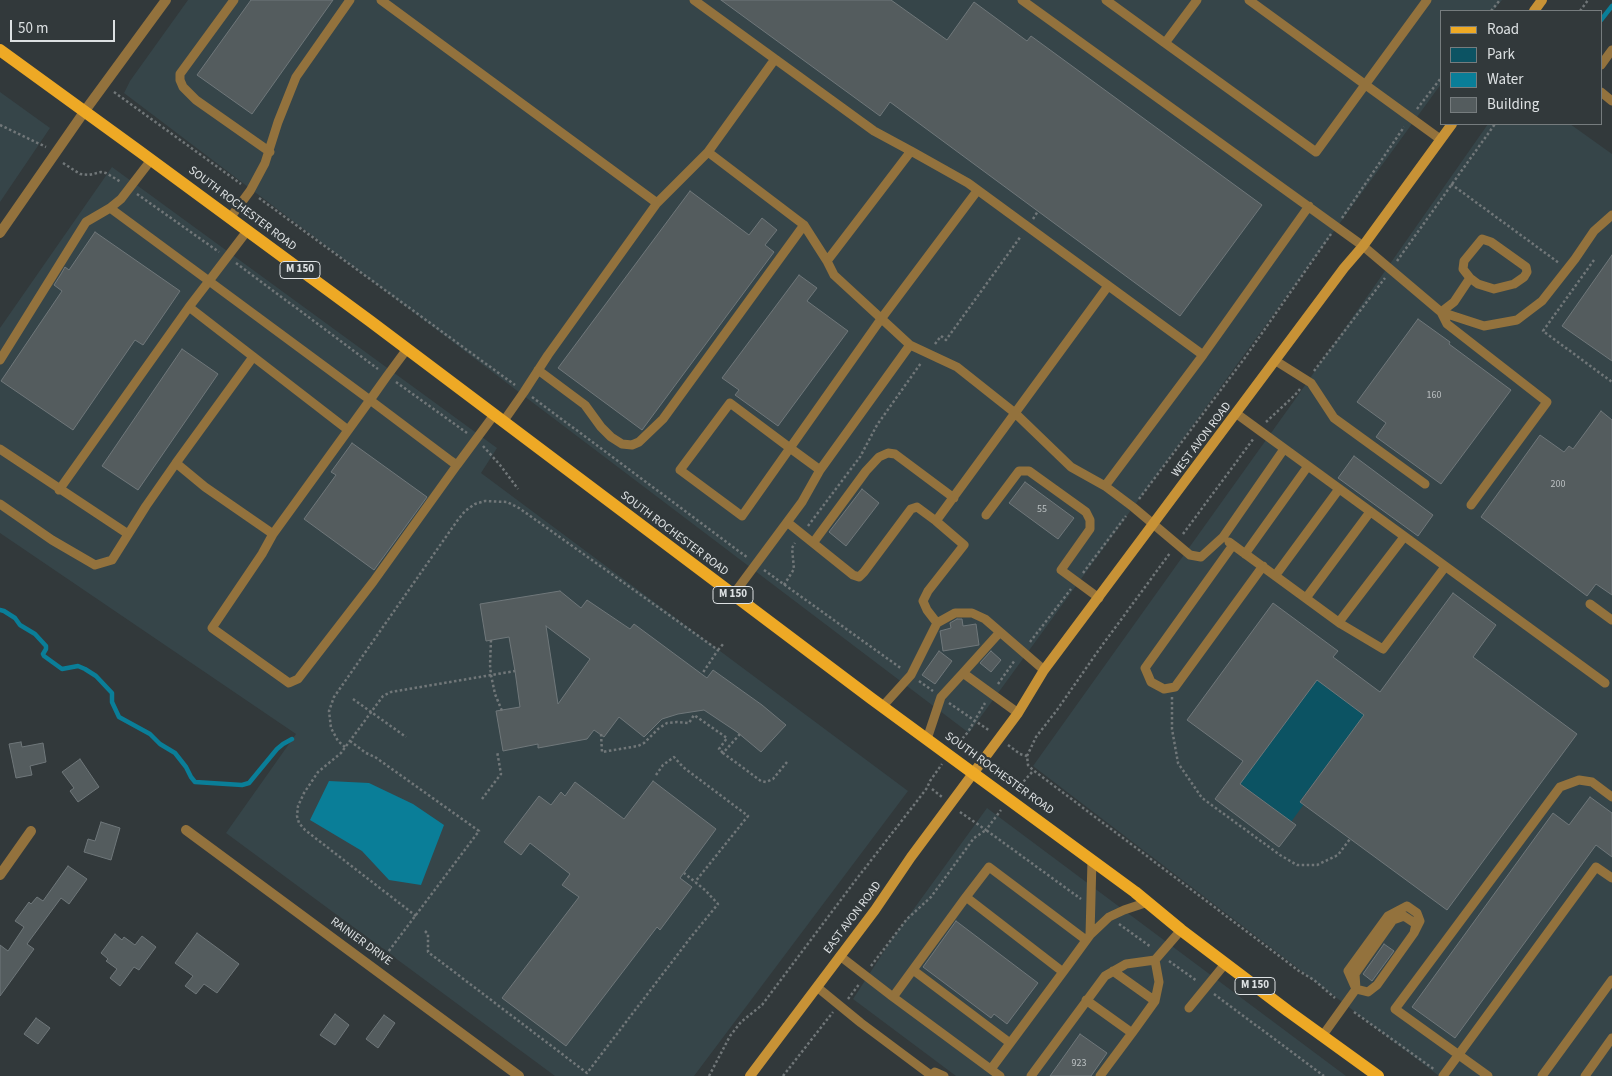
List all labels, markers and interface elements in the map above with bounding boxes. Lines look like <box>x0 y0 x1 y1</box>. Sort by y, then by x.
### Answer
scale bar <box>12 10 118 42</box>
legend <box>1440 10 1602 125</box>
text: 50 m <box>18 18 48 39</box>
text: Road <box>1487 19 1519 40</box>
text: Park <box>1487 44 1515 65</box>
text: Water <box>1487 69 1523 90</box>
text: Building <box>1487 94 1539 115</box>
street label: SOUTH ROCHESTER ROAD <box>185 164 299 254</box>
road number: M 150 <box>280 262 320 278</box>
house number: 160 <box>1427 390 1441 402</box>
street label: WEST AVON ROAD <box>1169 400 1235 480</box>
house number: 200 <box>1551 479 1565 491</box>
street label: SOUTH ROCHESTER ROAD <box>617 489 731 579</box>
house number: 55 <box>1037 504 1047 516</box>
road number: M 150 <box>713 586 753 604</box>
street label: SOUTH ROCHESTER ROAD <box>942 730 1056 818</box>
street label: EAST AVON ROAD <box>821 879 885 957</box>
street label: RAINIER DRIVE <box>327 915 395 969</box>
road number: M 150 <box>1235 978 1275 994</box>
house number: 923 <box>1072 1058 1086 1070</box>

